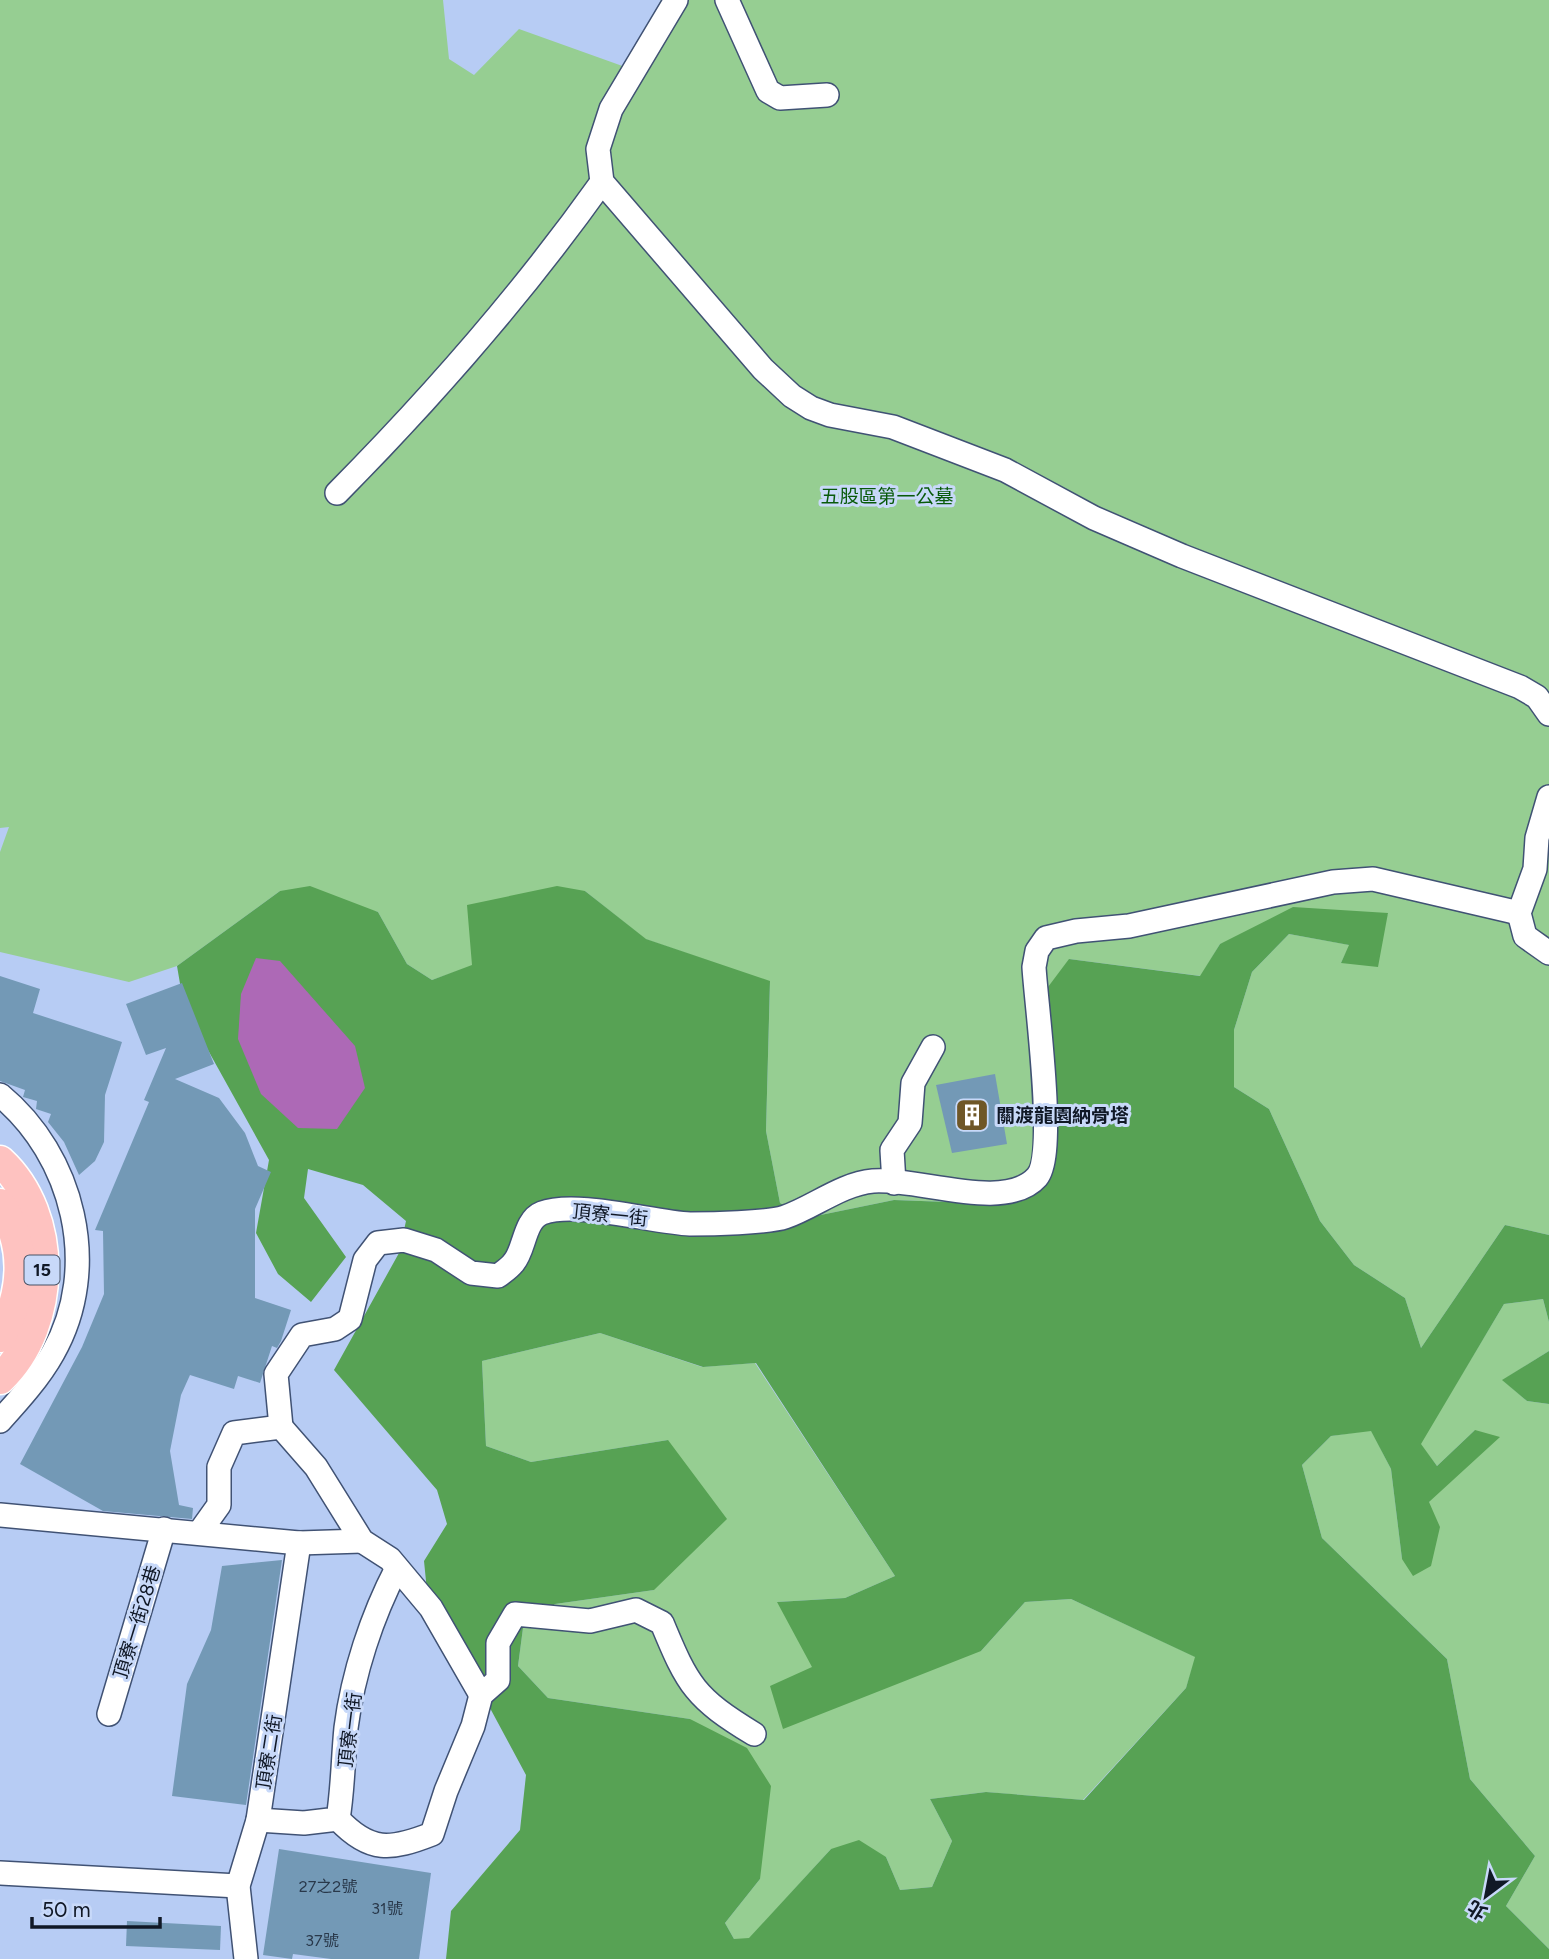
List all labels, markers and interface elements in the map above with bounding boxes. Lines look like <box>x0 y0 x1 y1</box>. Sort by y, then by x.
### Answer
park label: 五股區第一公墓 <box>820 485 954 508</box>
building icon: 關渡龍園納骨塔 <box>953 1096 991 1134</box>
place label: 關渡龍園納骨塔 <box>996 1104 1129 1127</box>
street label: 頂寮一街 <box>571 1200 649 1230</box>
road number: 15 <box>24 1255 60 1284</box>
street label: 頂寮一街28巷 <box>109 1563 165 1681</box>
street label: 頂寮一街 <box>334 1691 366 1769</box>
street label: 頂寮二街 <box>252 1713 286 1791</box>
north arrow <box>1451 1861 1521 1931</box>
house number: 27之2號 <box>299 1877 357 1896</box>
scale bar <box>32 1885 159 1929</box>
text: 北 <box>1463 1895 1491 1925</box>
text: 50 m <box>42 1897 91 1922</box>
house number: 31號 <box>371 1899 403 1918</box>
house number: 37號 <box>305 1931 339 1950</box>

